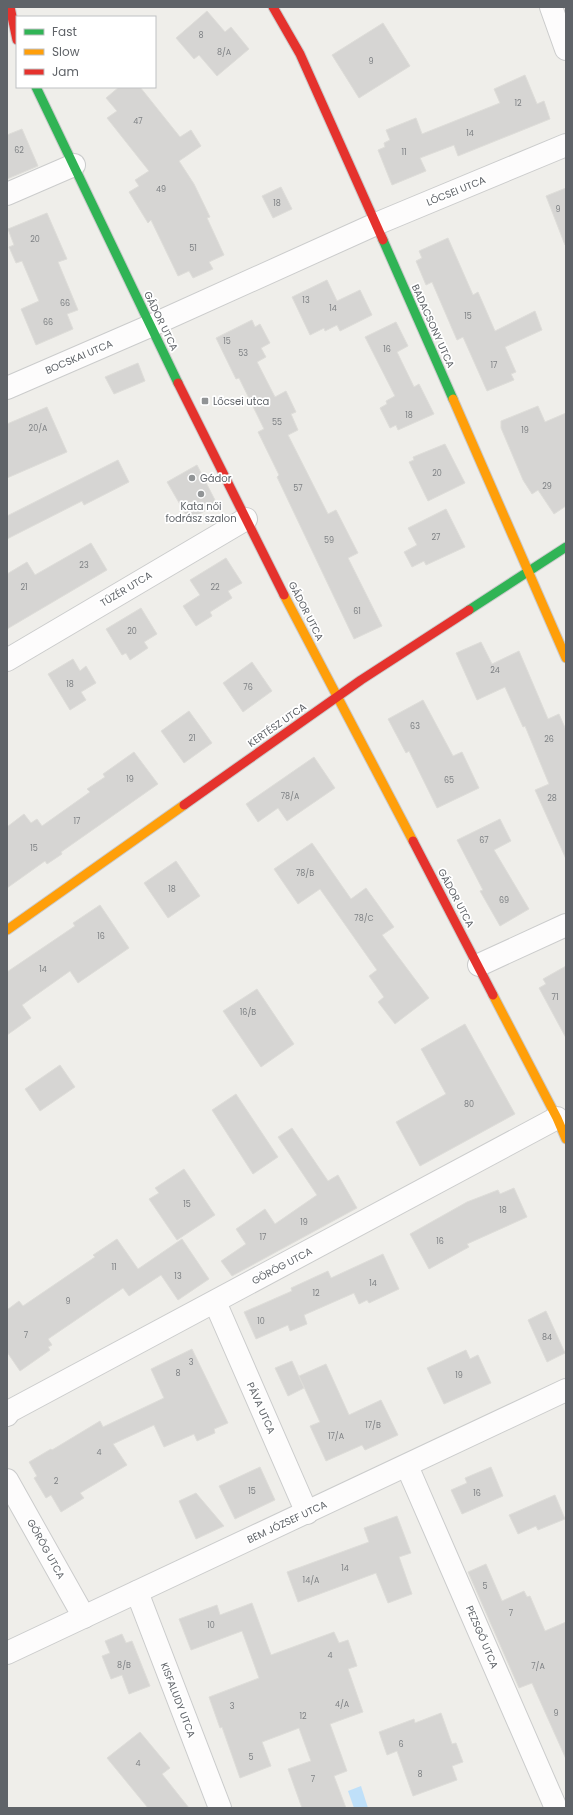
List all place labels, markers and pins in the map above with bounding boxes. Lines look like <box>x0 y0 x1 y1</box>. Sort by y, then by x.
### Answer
place label: Lőcsei utca <box>213 394 269 409</box>
marker: Lőcsei utca <box>200 396 210 406</box>
place label: Gádor <box>200 471 232 486</box>
marker: Gádor <box>187 473 197 483</box>
marker: Kata női fodrász szalon <box>196 489 206 499</box>
place label: Kata női fodrász szalon <box>165 499 237 526</box>

